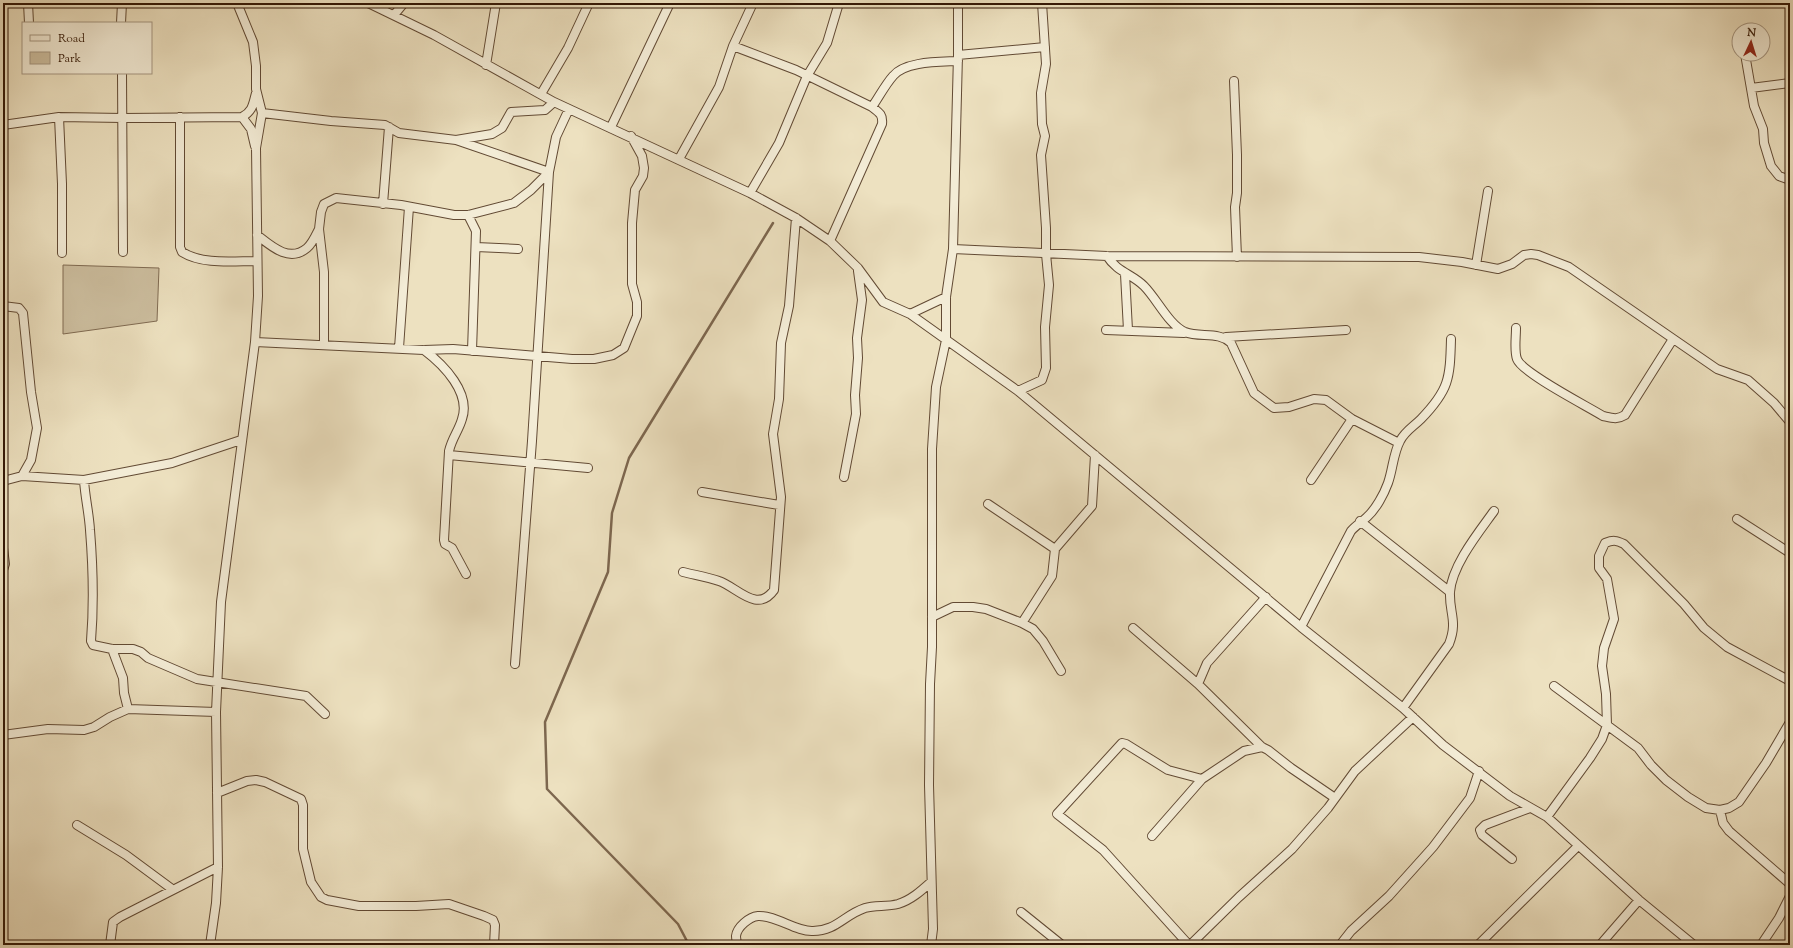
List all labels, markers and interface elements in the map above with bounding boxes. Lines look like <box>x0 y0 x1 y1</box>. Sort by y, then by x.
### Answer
legend <box>22 22 152 74</box>
north arrow <box>1731 22 1771 62</box>
text: N <box>1746 25 1757 41</box>
text: Road <box>58 30 85 48</box>
text: Park <box>58 50 81 68</box>

